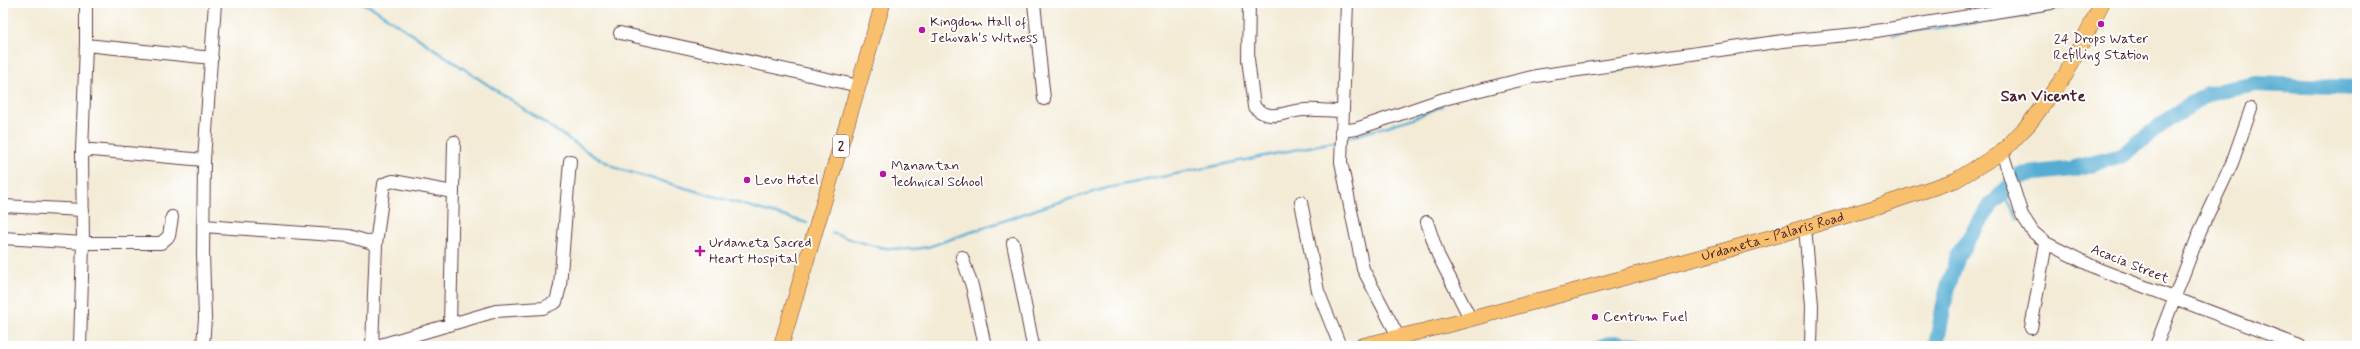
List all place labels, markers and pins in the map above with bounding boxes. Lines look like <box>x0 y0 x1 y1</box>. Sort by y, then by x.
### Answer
place label: Kingdom Hall of Jehovah's Witness <box>930 13 1038 47</box>
marker: 24 Drops Water Refilling Station <box>2096 19 2106 29</box>
marker: Kingdom Hall of Jehovah's Witness <box>917 25 927 35</box>
place label: 24 Drops Water Refilling Station <box>2053 30 2149 66</box>
place label: Manantan Technical School <box>891 157 984 191</box>
marker: Manantan Technical School <box>878 169 888 179</box>
place label: Levo Hotel <box>755 171 819 189</box>
marker: Levo Hotel <box>742 175 752 185</box>
place label: Urdaneta Sacred Heart Hospital <box>709 234 812 268</box>
marker: Urdaneta Sacred Heart Hospital <box>694 245 706 257</box>
place label: Centrum Fuel <box>1603 308 1688 326</box>
marker: Centrum Fuel <box>1590 312 1600 322</box>

